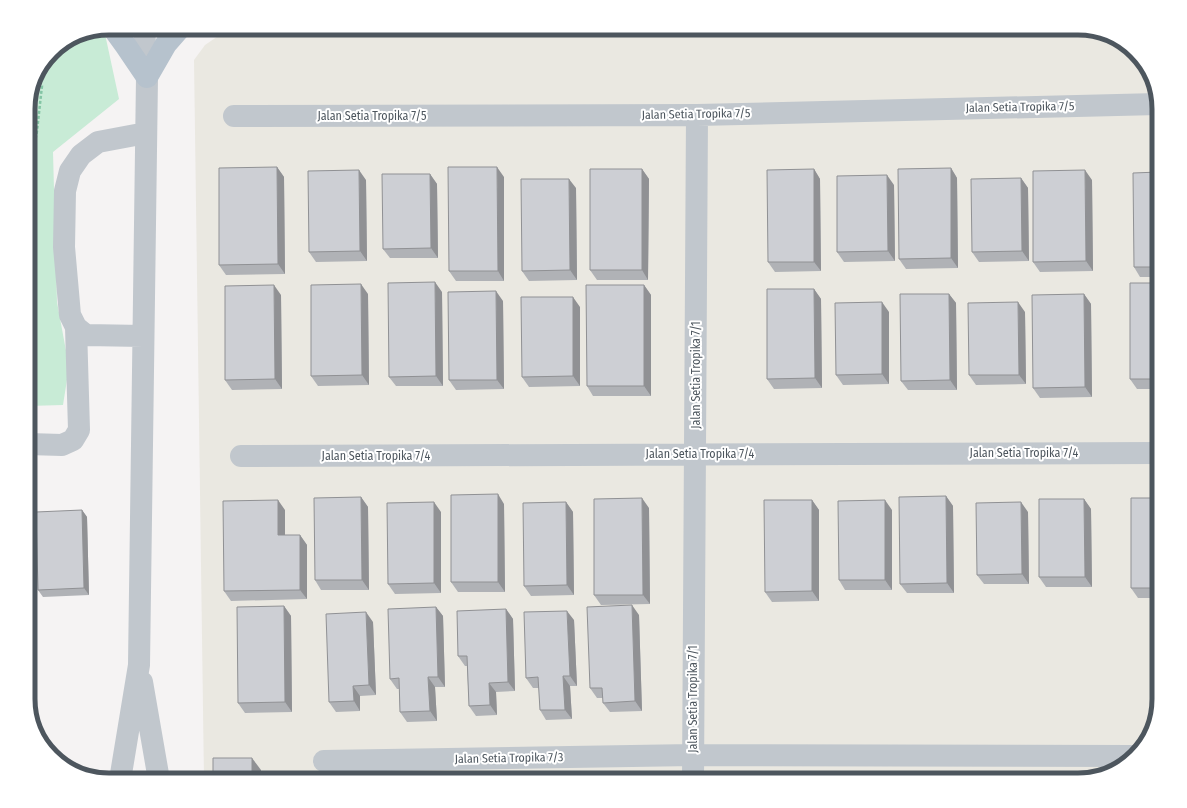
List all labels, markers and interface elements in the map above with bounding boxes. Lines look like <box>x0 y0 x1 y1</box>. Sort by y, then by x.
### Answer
street label: Jalan Setia Tropika 7/5 <box>965 99 1075 115</box>
street label: Jalan Setia Tropika 7/5 <box>641 106 751 122</box>
street label: Jalan Setia Tropika 7/5 <box>318 109 427 123</box>
street label: Jalan Setia Tropika 7/1 <box>689 321 703 429</box>
street label: Jalan Setia Tropika 7/4 <box>970 446 1079 460</box>
street label: Jalan Setia Tropika 7/4 <box>646 447 755 461</box>
street label: Jalan Setia Tropika 7/4 <box>322 449 431 463</box>
street label: Jalan Setia Tropika 7/1 <box>686 645 700 753</box>
street label: Jalan Setia Tropika 7/3 <box>455 750 563 766</box>

